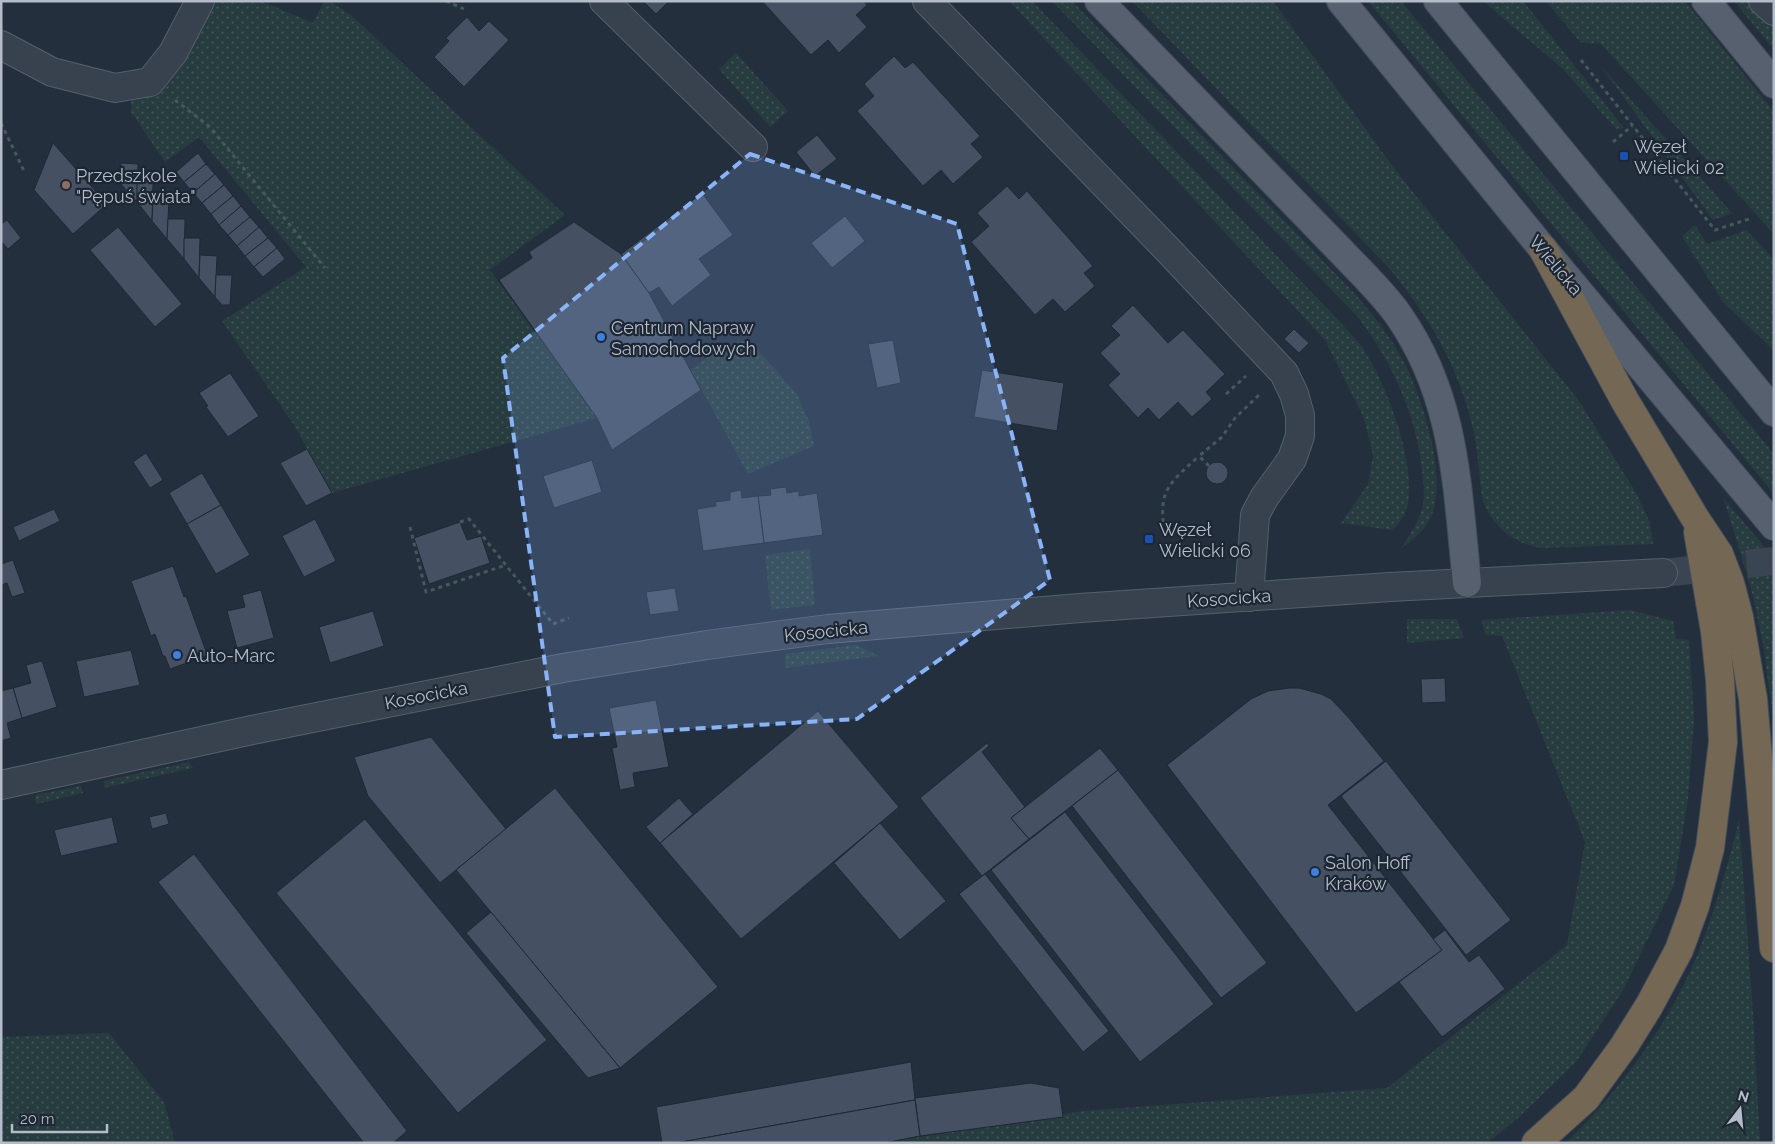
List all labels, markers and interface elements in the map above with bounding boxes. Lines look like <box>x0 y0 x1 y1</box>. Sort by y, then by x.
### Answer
place label: Węzeł Wielicki 02 <box>1634 136 1724 178</box>
marker: Węzeł Wielicki 02 <box>1618 150 1630 162</box>
place label: Przedszkole "Pępuś świata" <box>76 165 196 207</box>
marker: Przedszkole "Pępuś świata" <box>60 179 72 191</box>
street label: Wielicka <box>1525 231 1587 299</box>
place label: Centrum Napraw Samochodowych <box>611 317 756 359</box>
marker: Centrum Napraw Samochodowych <box>595 331 607 343</box>
place label: Węzeł Wielicki 06 <box>1159 519 1251 561</box>
marker: Węzeł Wielicki 06 <box>1143 533 1155 545</box>
street label: Kosocicka <box>1186 585 1272 611</box>
street label: Kosocicka <box>783 616 869 646</box>
place label: Auto-Marc <box>187 645 275 666</box>
marker: Auto-Marc <box>171 649 183 661</box>
street label: Kosocicka <box>383 677 469 713</box>
place label: Salon Hoff Kraków <box>1325 852 1411 894</box>
marker: Salon Hoff Kraków <box>1309 866 1321 878</box>
north arrow <box>1715 1084 1765 1134</box>
text: N <box>1736 1087 1751 1106</box>
scale bar <box>12 1102 108 1134</box>
text: 20 m <box>20 1110 55 1128</box>

